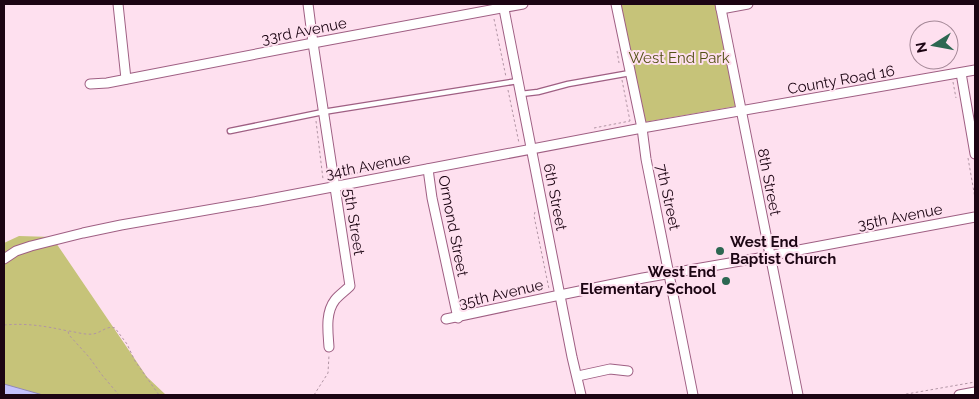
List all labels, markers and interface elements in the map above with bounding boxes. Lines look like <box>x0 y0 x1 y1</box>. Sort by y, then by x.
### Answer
street label: 33rd Avenue <box>260 14 348 48</box>
north arrow <box>909 20 959 70</box>
text: N <box>912 41 930 54</box>
park label: West End Park <box>628 49 730 67</box>
street label: County Road 16 <box>786 62 896 98</box>
street label: 8th Street <box>754 147 784 217</box>
street label: 34th Avenue <box>324 149 412 183</box>
street label: 6th Street <box>540 162 570 232</box>
street label: 7th Street <box>652 162 684 232</box>
street label: Ormond Street <box>434 174 472 278</box>
street label: 5th Street <box>340 187 368 257</box>
street label: 35th Avenue <box>856 200 944 234</box>
place label: West End Baptist Church <box>730 233 836 268</box>
marker: West End Baptist Church <box>714 245 726 257</box>
place label: West End Elementary School <box>580 263 716 298</box>
marker: West End Elementary School <box>720 275 732 287</box>
street label: 35th Avenue <box>457 276 545 312</box>

